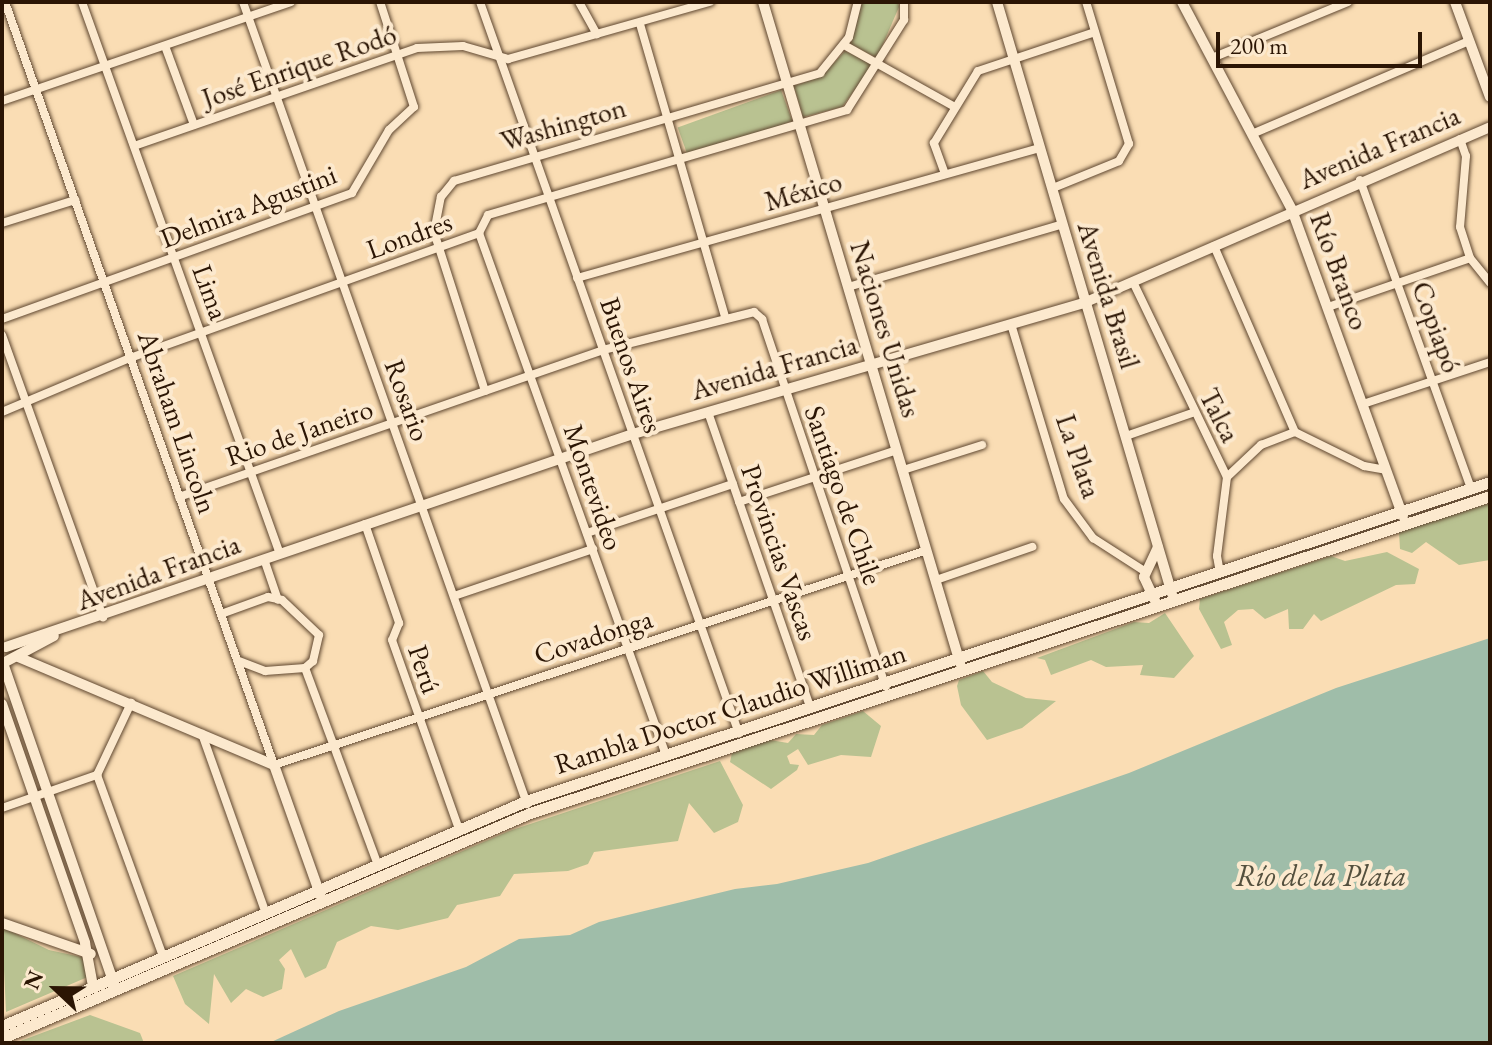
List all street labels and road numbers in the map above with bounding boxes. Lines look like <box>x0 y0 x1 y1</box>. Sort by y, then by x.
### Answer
street label: José Enrique Rodó <box>197 17 401 115</box>
street label: Washington <box>496 90 630 158</box>
street label: Avenida Francia <box>1293 98 1465 196</box>
street label: Delmira Agustini <box>155 157 341 255</box>
street label: México <box>761 164 845 218</box>
street label: Londres <box>362 204 456 266</box>
street label: Río Branco <box>1303 208 1377 334</box>
street label: Avenida Brasil <box>1071 217 1147 373</box>
street label: Naciones Unidas <box>843 237 929 421</box>
street label: Lima <box>186 260 236 324</box>
street label: Copiapó <box>1405 277 1469 377</box>
street label: Buenos Aires <box>593 293 671 437</box>
street label: Abraham Lincoln <box>131 326 225 518</box>
street label: Avenida Francia <box>687 327 861 407</box>
street label: Rosario <box>378 355 438 445</box>
street label: Talca <box>1192 382 1248 448</box>
street label: Rio de Janeiro <box>221 391 377 473</box>
street label: Santiago de Chile <box>798 401 890 589</box>
street label: La Plata <box>1049 410 1109 502</box>
street label: Montevideo <box>557 420 631 554</box>
street label: Provincias Vascas <box>734 460 826 644</box>
street label: Avenida Francia <box>72 527 244 617</box>
street label: Covadonga <box>530 601 656 671</box>
street label: Rambla Doctor Claudio Williman <box>550 635 910 781</box>
street label: Perú <box>401 640 449 698</box>

